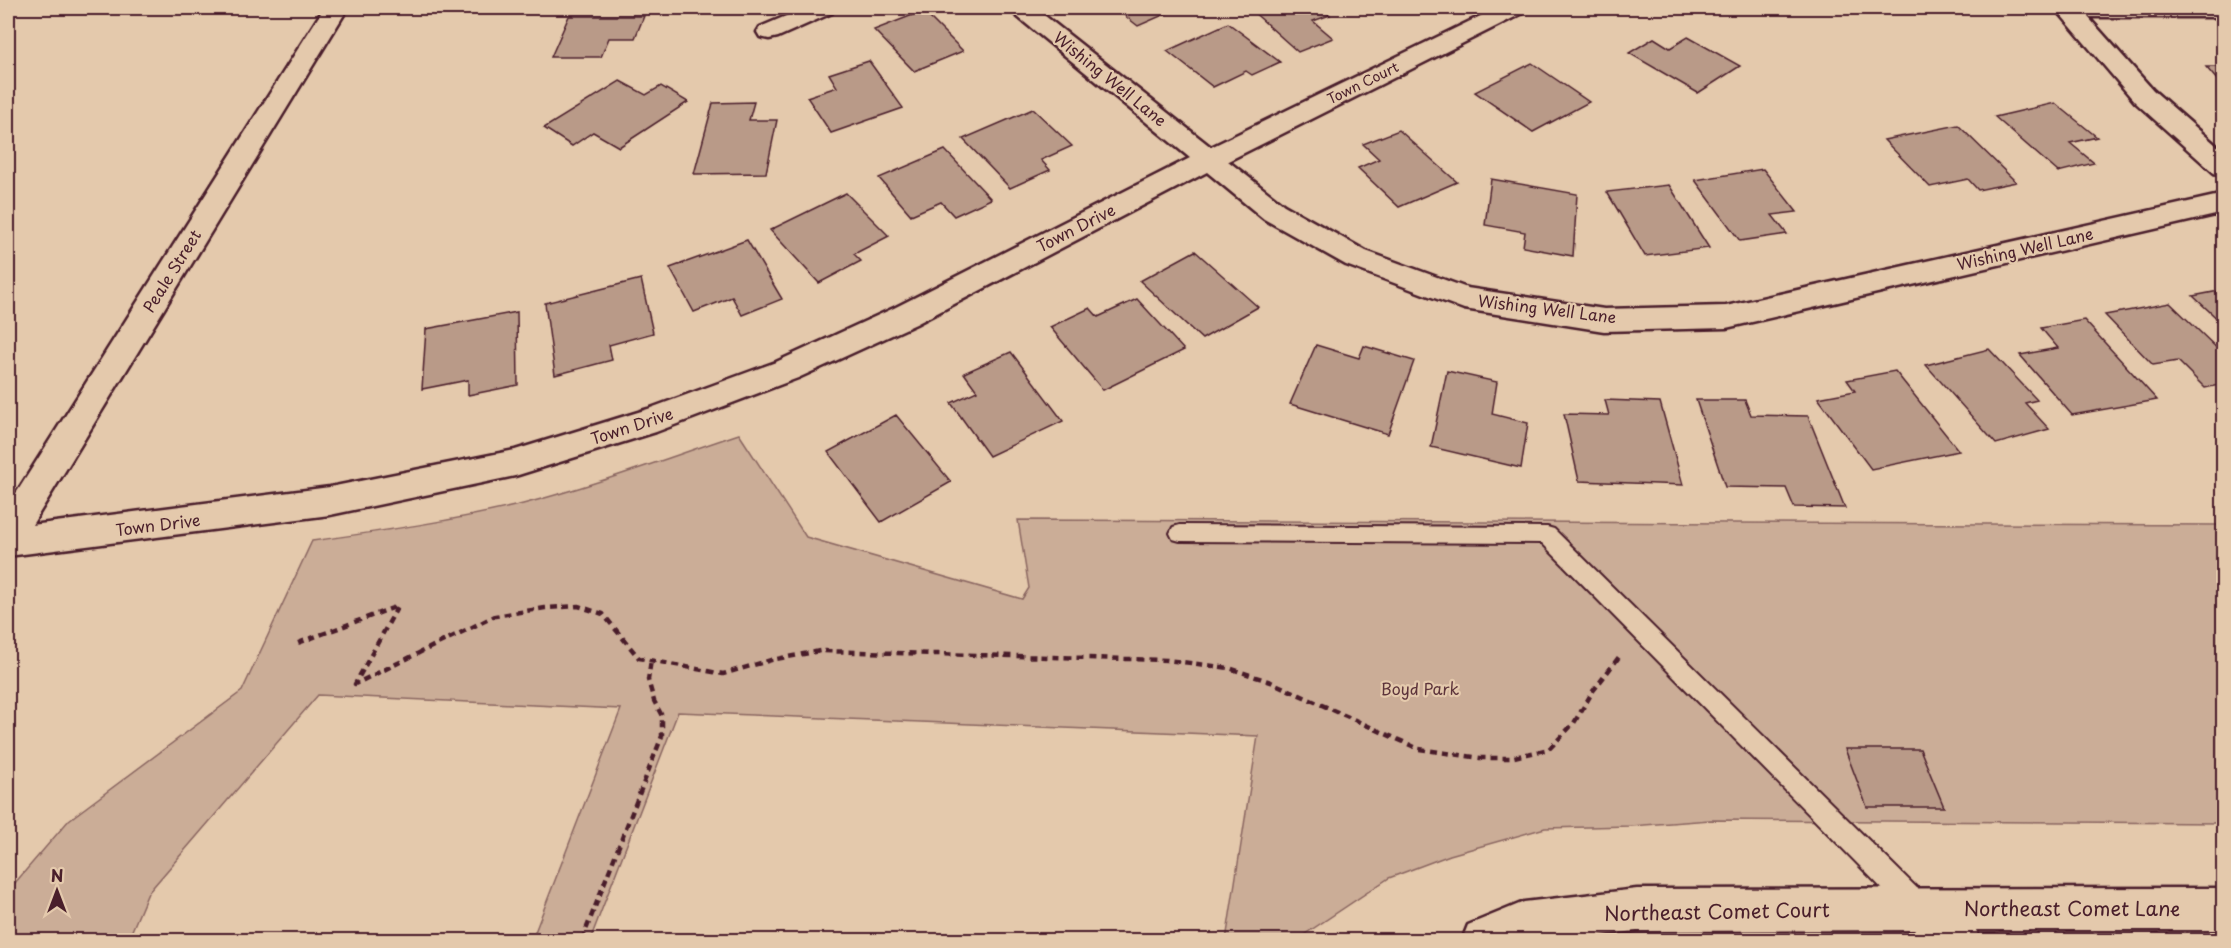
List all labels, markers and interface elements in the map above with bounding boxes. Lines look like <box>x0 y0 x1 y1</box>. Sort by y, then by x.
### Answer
street label: Wishing Well Lane <box>1049 25 1172 131</box>
street label: Town Court <box>1323 56 1402 109</box>
street label: Town Drive <box>1032 197 1119 257</box>
street label: Wishing Well Lane <box>1954 221 2095 275</box>
street label: Peale Street <box>136 224 206 317</box>
street label: Wishing Well Lane <box>1477 288 1618 328</box>
street label: Town Drive <box>587 400 676 450</box>
street label: Town Drive <box>114 507 202 541</box>
park label: Boyd Park <box>1381 676 1459 700</box>
north arrow <box>27 861 87 921</box>
text: N <box>51 863 63 887</box>
street label: Northeast Comet Lane <box>1964 893 2180 923</box>
street label: Northeast Comet Court <box>1604 894 1830 928</box>

